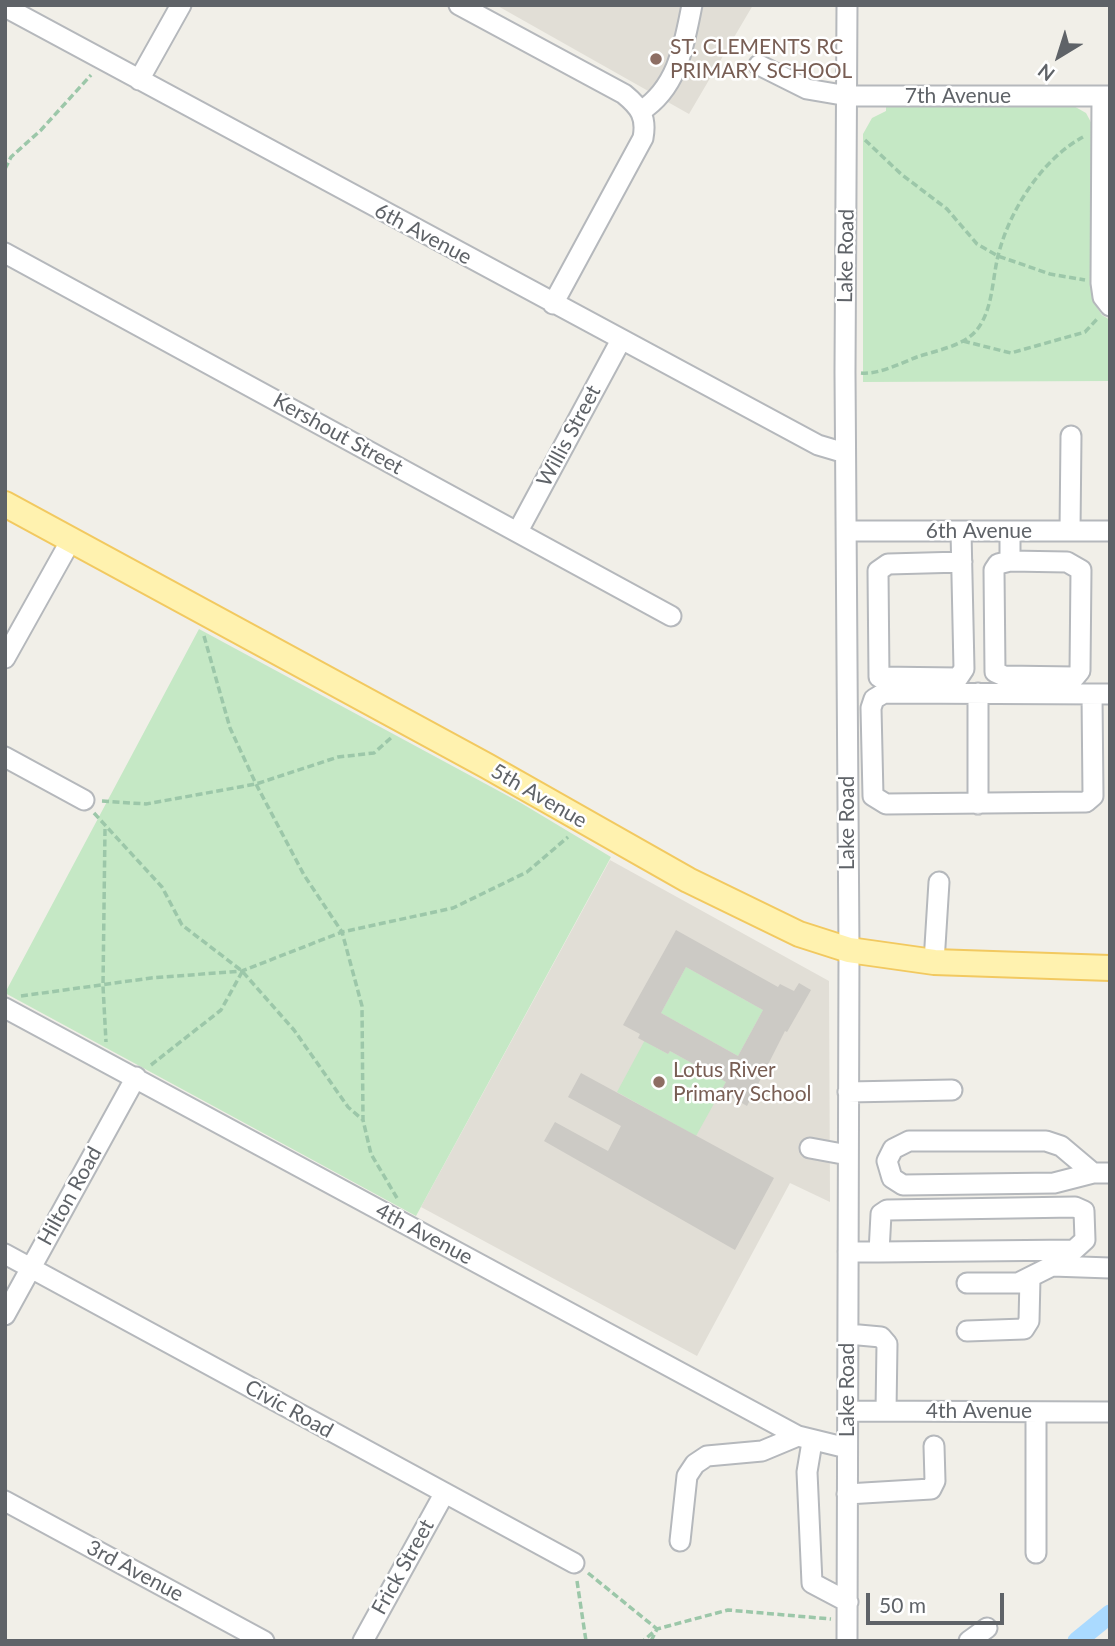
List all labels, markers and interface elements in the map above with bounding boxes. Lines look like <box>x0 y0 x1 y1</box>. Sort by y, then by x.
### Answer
north arrow <box>1024 21 1094 91</box>
place label: ST. CLEMENTS RC PRIMARY SCHOOL <box>670 34 852 84</box>
marker: ST. CLEMENTS RC PRIMARY SCHOOL <box>648 51 664 67</box>
text: N <box>1033 59 1059 87</box>
street label: 7th Avenue <box>905 83 1011 109</box>
street label: 6th Avenue <box>370 198 476 270</box>
street label: Lake Road <box>833 209 859 303</box>
street label: Willis Street <box>532 381 606 491</box>
street label: Kershout Street <box>269 388 407 480</box>
street label: 6th Avenue <box>926 518 1032 544</box>
street label: 5th Avenue <box>487 759 591 833</box>
street label: Lake Road <box>834 776 860 870</box>
place label: Lotus River Primary School <box>673 1057 811 1107</box>
marker: Lotus River Primary School <box>651 1074 667 1090</box>
street label: Hilton Road <box>33 1142 107 1250</box>
street label: 4th Avenue <box>371 1198 477 1270</box>
street label: Lake Road <box>834 1343 860 1437</box>
street label: Civic Road <box>241 1374 337 1444</box>
street label: 4th Avenue <box>926 1398 1032 1424</box>
street label: Frick Street <box>367 1515 439 1619</box>
street label: 3rd Avenue <box>82 1535 188 1607</box>
scale bar <box>870 1580 1008 1624</box>
text: 50 m <box>879 1592 926 1617</box>

